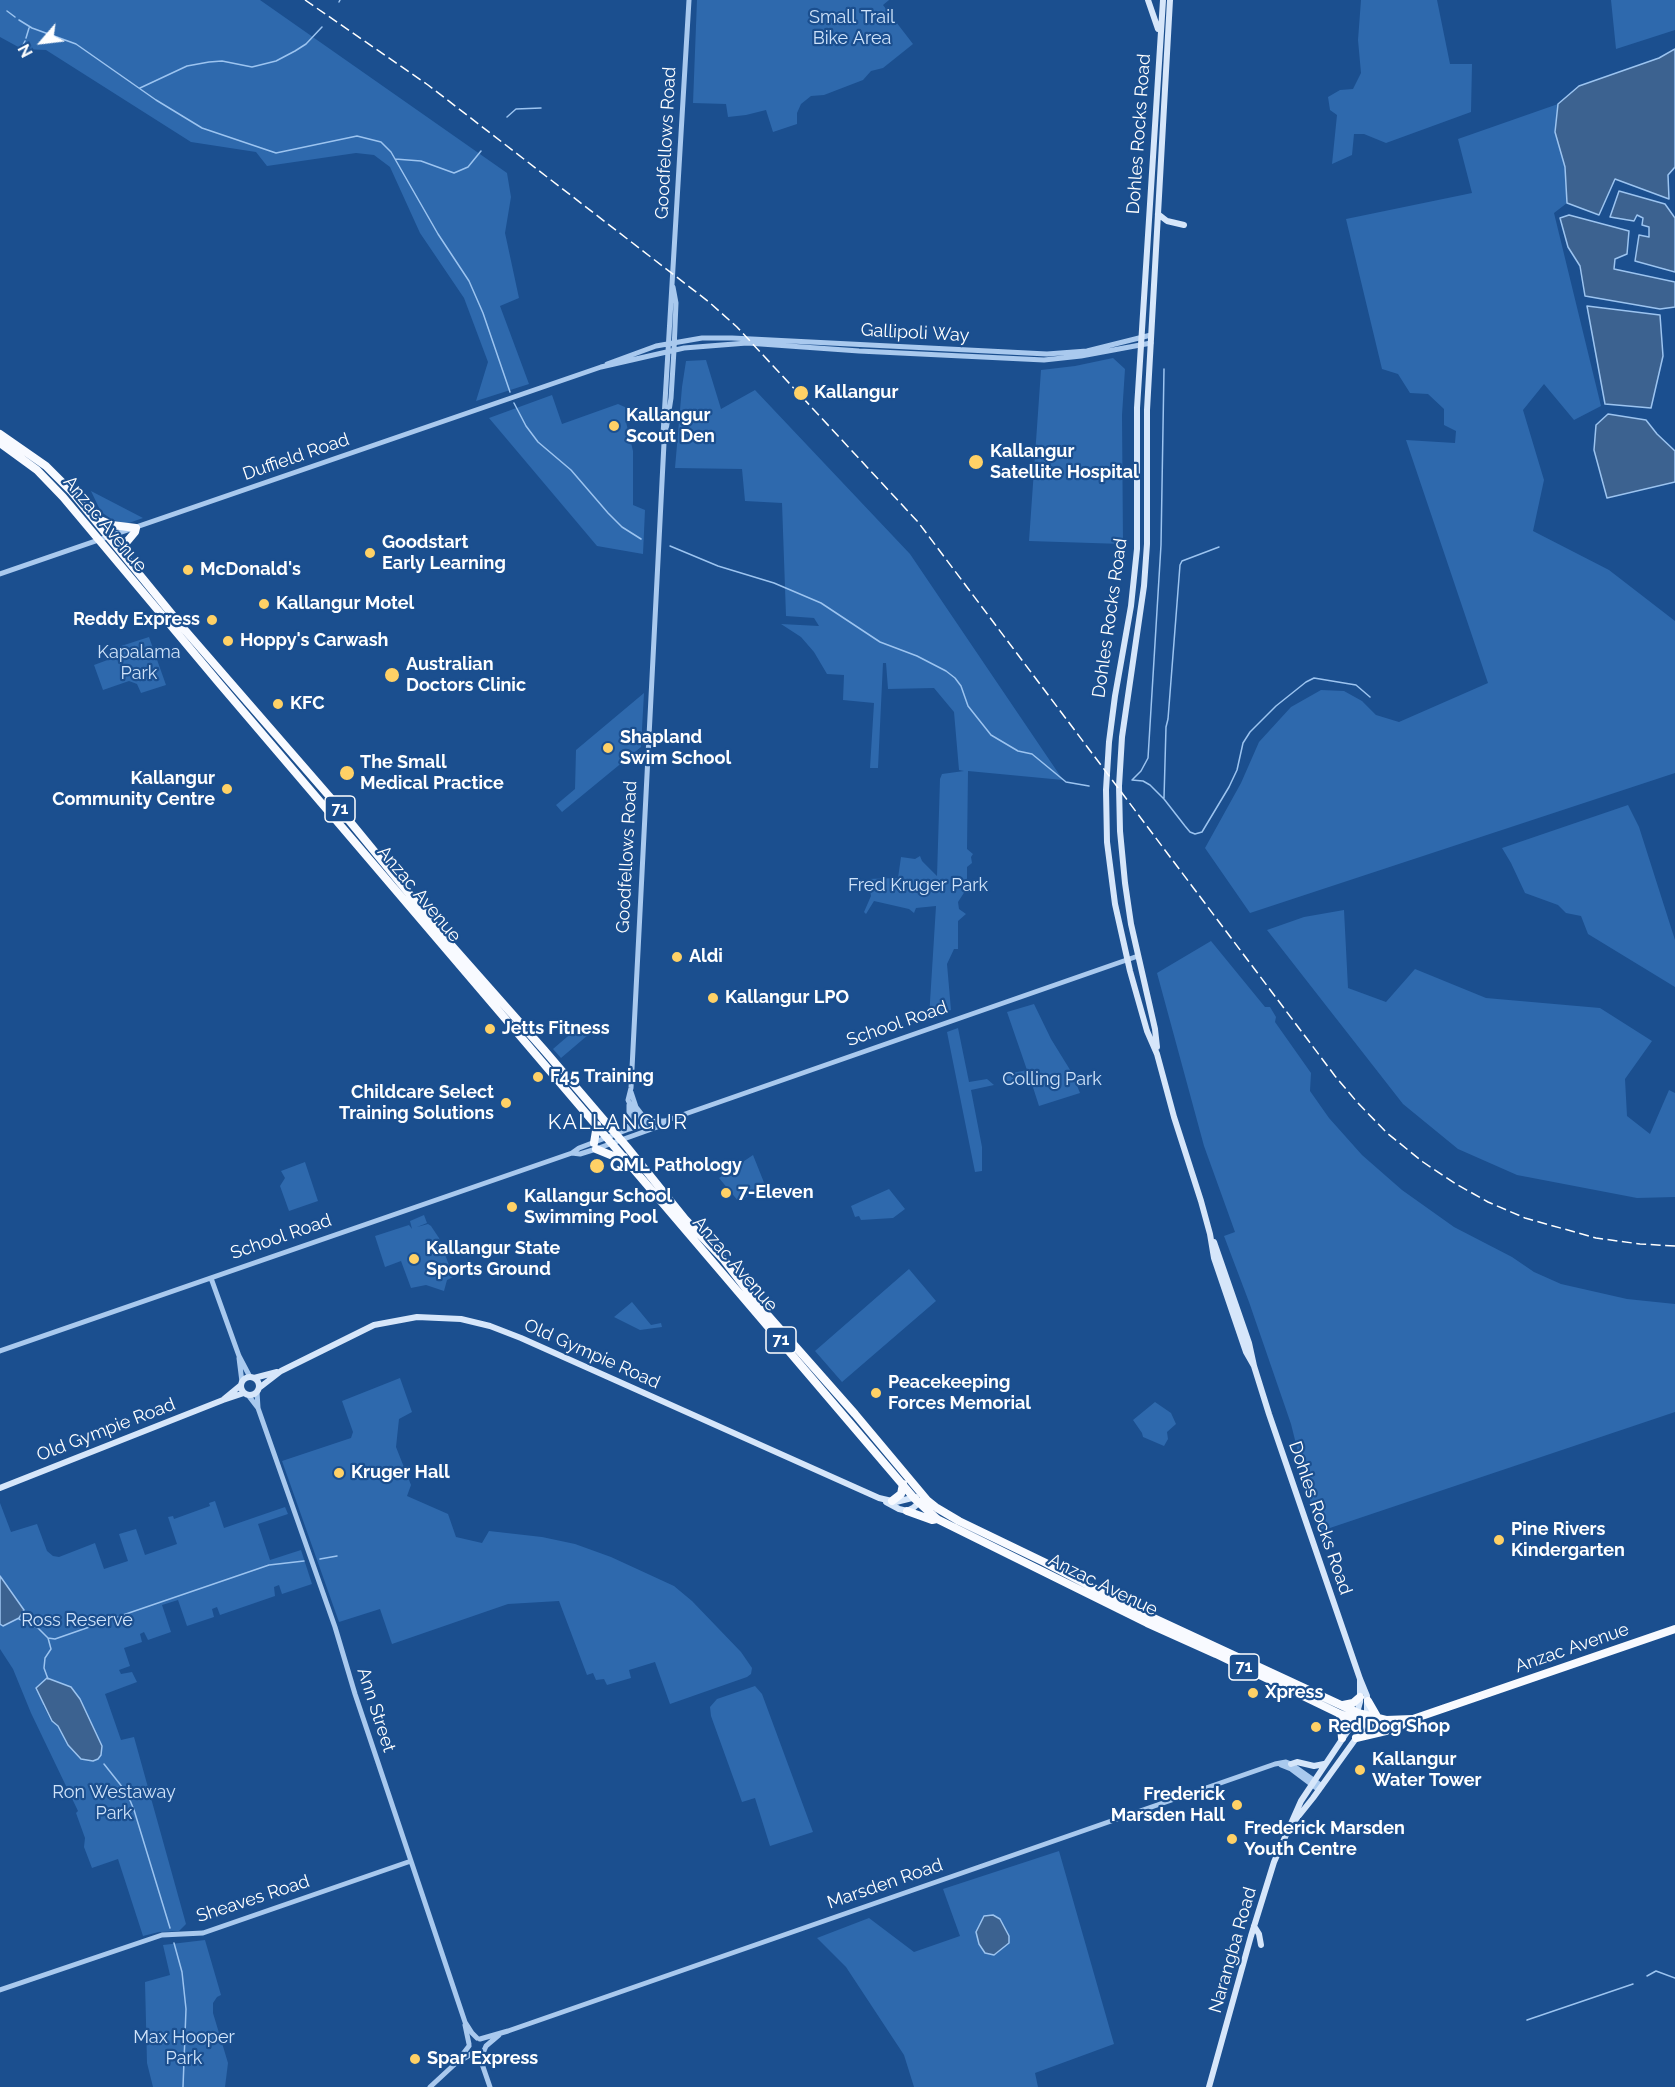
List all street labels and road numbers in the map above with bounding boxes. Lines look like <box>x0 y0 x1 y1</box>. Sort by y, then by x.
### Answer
street label: Dohles Rocks Road <box>1123 53 1155 215</box>
street label: Goodfellows Road <box>651 66 681 220</box>
street label: Gallipoli Way <box>860 319 970 347</box>
street label: Duffield Road <box>240 429 352 485</box>
street label: Anzac Avenue <box>58 471 152 577</box>
street label: Dohles Rocks Road <box>1088 537 1132 699</box>
street label: Goodfellows Road <box>612 780 642 934</box>
road number: 71 <box>325 796 355 822</box>
street label: Anzac Avenue <box>372 841 466 947</box>
street label: School Road <box>844 997 950 1051</box>
street label: School Road <box>228 1210 334 1264</box>
street label: Anzac Avenue <box>688 1212 782 1316</box>
street label: Old Gympie Road <box>521 1314 663 1394</box>
road number: 71 <box>766 1327 796 1353</box>
street label: Old Gympie Road <box>34 1394 178 1466</box>
street label: Dohles Rocks Road <box>1284 1438 1356 1598</box>
street label: Anzac Avenue <box>1045 1549 1161 1621</box>
street label: Anzac Avenue <box>1512 1618 1632 1678</box>
road number: 71 <box>1229 1654 1259 1680</box>
street label: Ann Street <box>352 1665 400 1755</box>
street label: Marsden Road <box>824 1854 946 1914</box>
street label: Sheaves Road <box>194 1871 312 1927</box>
street label: Narangba Road <box>1205 1885 1261 2015</box>

